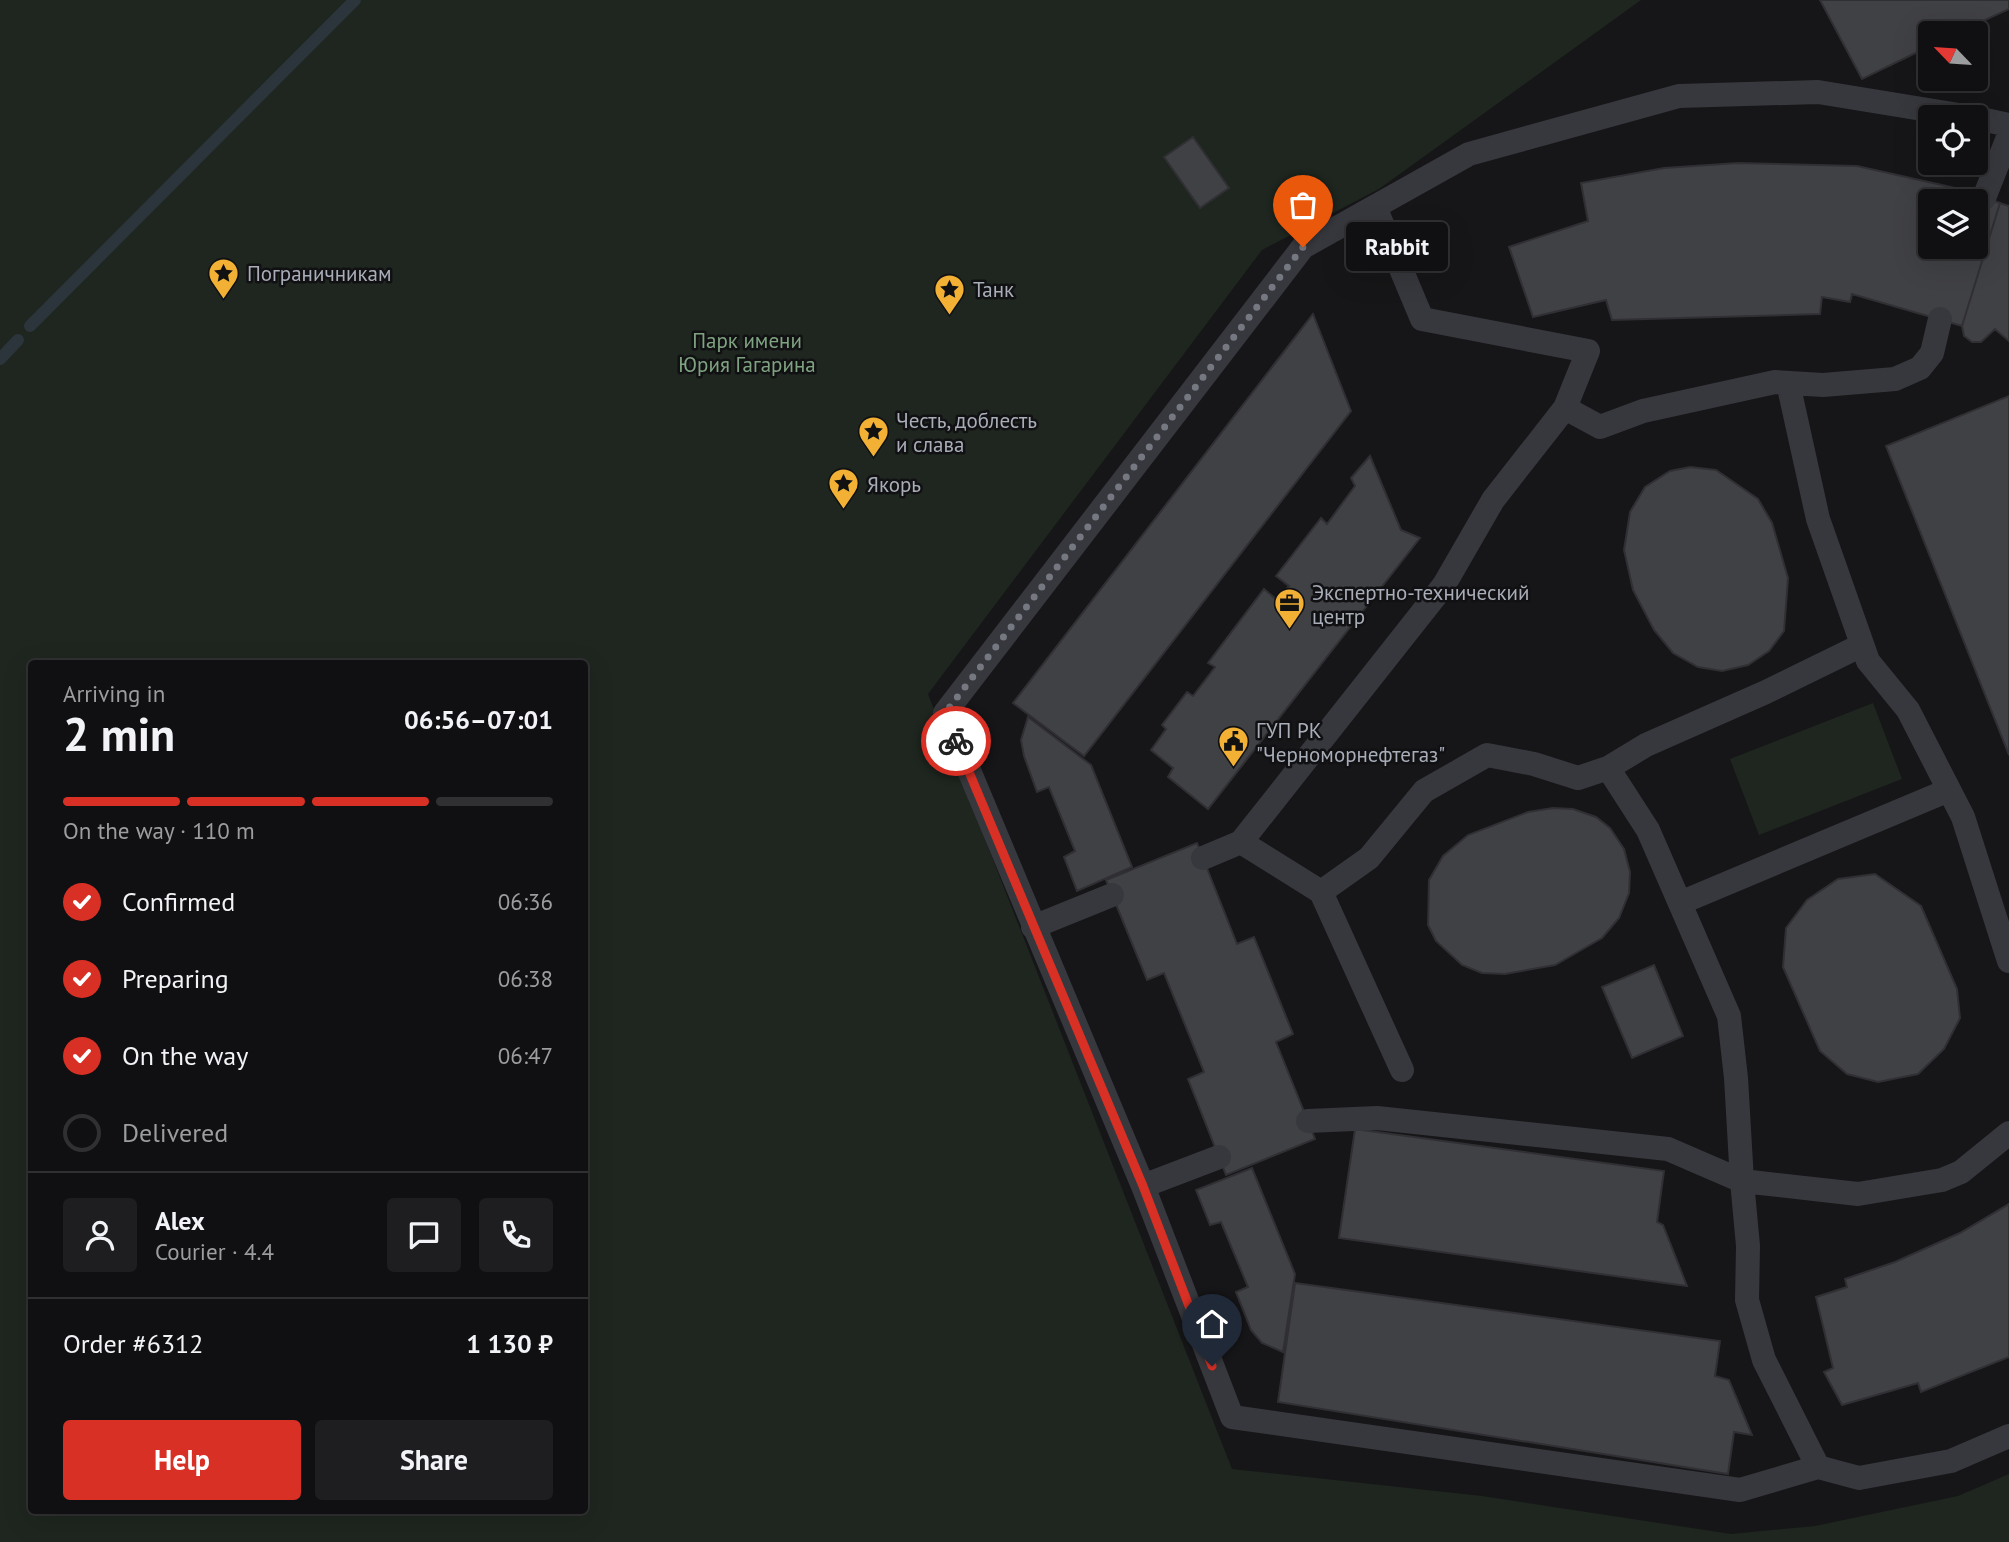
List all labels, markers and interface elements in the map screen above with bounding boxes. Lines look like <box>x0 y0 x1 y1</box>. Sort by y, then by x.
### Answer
north arrow <box>1918 21 1988 91</box>
map controls <box>1918 21 1988 259</box>
button: locate <box>1918 105 1988 175</box>
pin <box>1273 175 1333 247</box>
icon: bag <box>1284 186 1322 224</box>
button: layers <box>1918 189 1988 259</box>
callout: Rabbit <box>1345 222 1446 272</box>
text: Rabbit <box>1365 232 1429 261</box>
place icon: Пограничникам <box>207 256 241 300</box>
place label: Пограничникам <box>247 260 392 287</box>
place icon: Танк <box>933 272 967 316</box>
place label: Танк <box>973 276 1014 303</box>
park label: Парк имени Юрия Гагарина <box>678 327 816 378</box>
place label: Честь, доблесть и слава <box>896 407 1037 458</box>
place icon: Честь, доблесть и слава <box>856 415 890 459</box>
place icon: Якорь <box>827 467 861 511</box>
place label: Якорь <box>867 471 921 498</box>
place label: Экспертно-технический центр <box>1312 579 1529 630</box>
office icon: Экспертно-технический центр <box>1272 587 1306 631</box>
text: Arriving in <box>63 679 165 708</box>
text: 06:56–07:01 <box>404 703 553 736</box>
text: 2 min <box>63 704 175 764</box>
courier <box>921 706 991 776</box>
place label: ГУП РК "Черноморнефтегаз" <box>1256 717 1445 768</box>
icon: bike <box>937 722 975 760</box>
public building icon: ГУП РК "Черноморнефтегаз" <box>1216 725 1250 769</box>
text: On the way · 110 m <box>63 816 255 845</box>
icon: check <box>63 883 101 921</box>
text: Confirmed <box>122 885 235 918</box>
text: 06:36 <box>498 887 553 916</box>
icon: check <box>63 960 101 998</box>
text: Preparing <box>122 962 229 995</box>
text: 06:38 <box>498 964 553 993</box>
icon: check <box>63 1037 101 1075</box>
text: On the way <box>122 1039 248 1072</box>
text: 06:47 <box>498 1041 553 1070</box>
text: Delivered <box>122 1116 228 1149</box>
button: person <box>63 1198 137 1272</box>
button: chat <box>387 1198 461 1272</box>
button: phone <box>479 1198 553 1272</box>
text: Alex <box>155 1204 205 1237</box>
text: Courier · 4.4 <box>155 1237 274 1266</box>
pin <box>1182 1294 1242 1366</box>
icon: home <box>1193 1305 1231 1343</box>
text: Order #6312 <box>63 1327 203 1360</box>
text: 1 130 ₽ <box>466 1327 553 1360</box>
button: Help <box>63 1420 301 1500</box>
button: Share <box>315 1420 553 1500</box>

